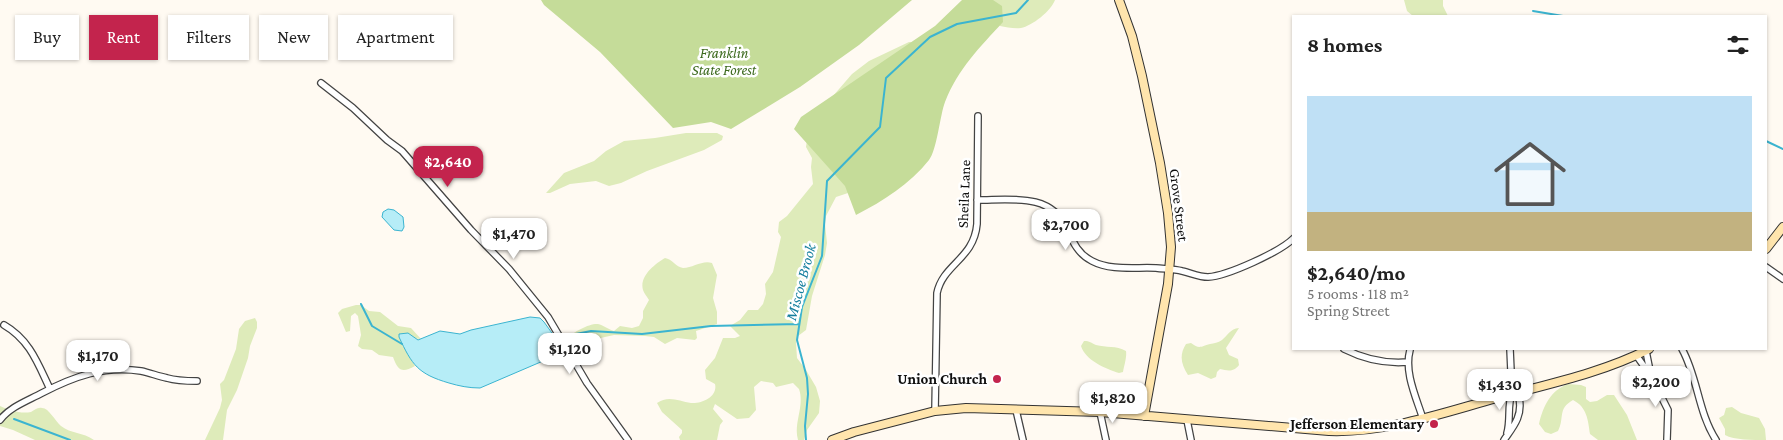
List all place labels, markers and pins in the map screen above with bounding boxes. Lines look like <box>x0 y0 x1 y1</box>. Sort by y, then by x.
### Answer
pin: $2,640 <box>407 146 489 188</box>
pin: $2,700 <box>1025 208 1107 251</box>
pin: $1,470 <box>473 218 555 260</box>
pin: $1,120 <box>529 332 611 375</box>
pin: $1,170 <box>57 340 139 382</box>
pin: $2,200 <box>1615 366 1697 408</box>
pin: $1,430 <box>1459 368 1541 411</box>
place label: Union Church <box>897 371 987 387</box>
marker: Union Church <box>991 373 1003 385</box>
pin: $1,820 <box>1072 382 1154 424</box>
place label: Jefferson Elementary <box>1288 416 1425 432</box>
marker: Jefferson Elementary <box>1428 418 1440 430</box>

